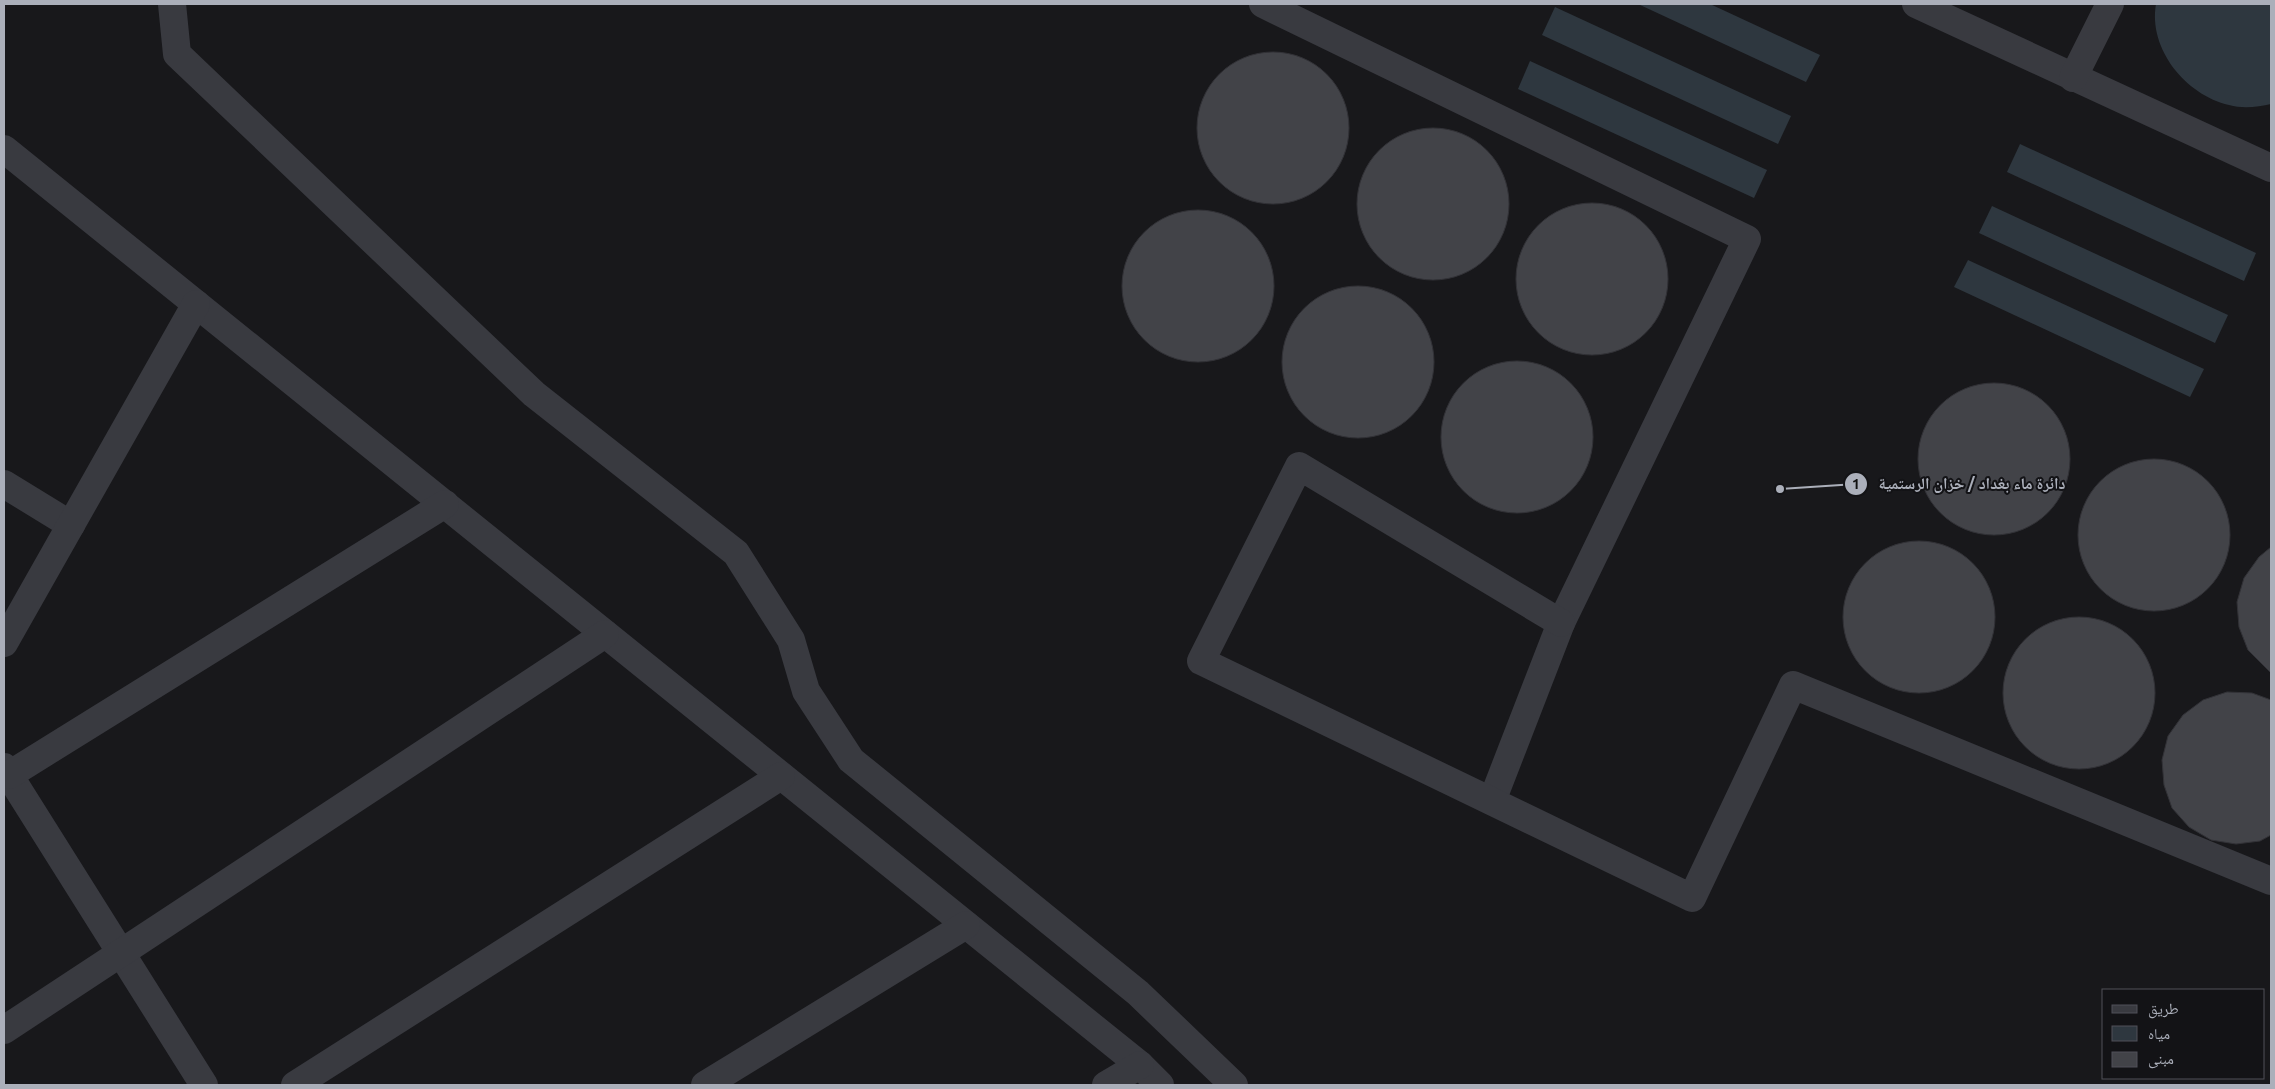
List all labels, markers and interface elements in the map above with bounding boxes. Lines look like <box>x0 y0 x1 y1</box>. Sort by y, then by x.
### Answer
callout: دائرة ماء بغداد / خزان الرستمية <box>1844 468 2076 499</box>
text: دائرة ماء بغداد / خزان الرستمية <box>1879 474 2066 493</box>
text: 1 <box>1852 475 1860 492</box>
legend <box>2102 989 2265 1079</box>
text: طريق <box>2148 1000 2179 1019</box>
text: مياه <box>2148 1025 2170 1042</box>
text: مبنى <box>2148 1050 2174 1069</box>

